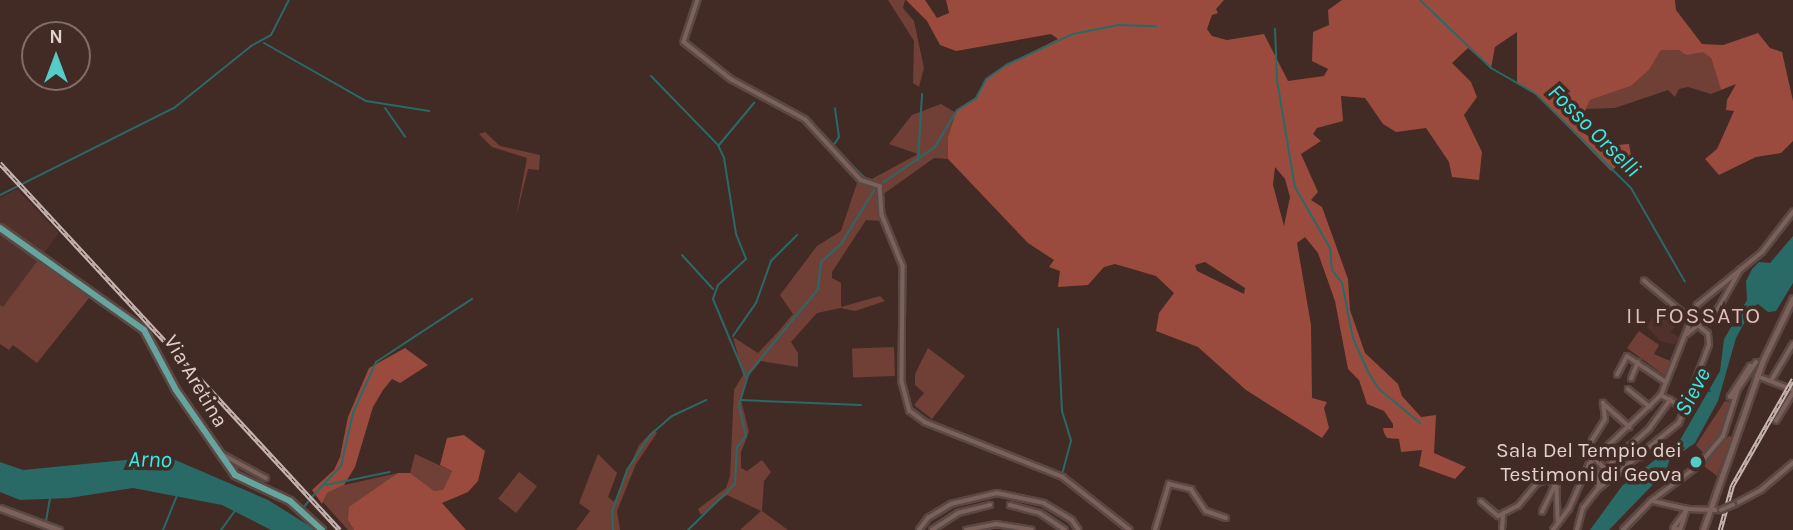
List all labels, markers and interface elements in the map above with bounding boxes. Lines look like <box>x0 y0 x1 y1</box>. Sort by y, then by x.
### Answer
north arrow <box>21 21 91 91</box>
text: N <box>49 26 63 48</box>
water label: Fosso Orselli <box>1542 79 1646 183</box>
district label: IL FOSSATO <box>1627 302 1761 330</box>
street label: Via Aretina <box>159 330 233 432</box>
water label: Sieve <box>1669 363 1717 421</box>
place label: Sala Del Tempio dei Testimoni di Geova <box>1496 437 1682 487</box>
water label: Arno <box>128 446 172 474</box>
marker: Sala Del Tempio dei Testimoni di Geova <box>1688 454 1704 470</box>

